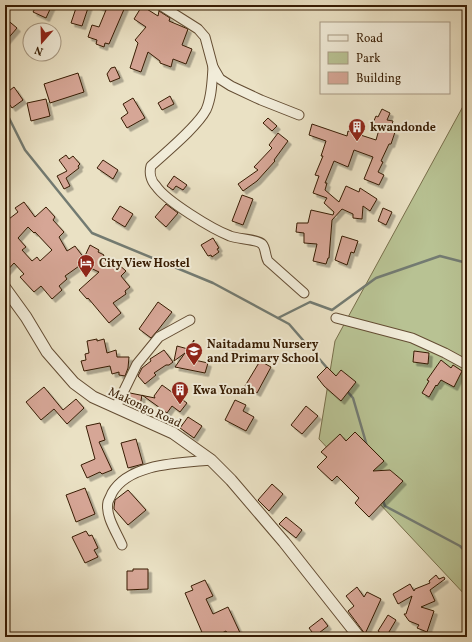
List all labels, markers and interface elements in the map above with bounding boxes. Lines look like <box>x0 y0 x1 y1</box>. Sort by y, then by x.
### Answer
north arrow <box>22 22 62 62</box>
legend <box>320 22 450 94</box>
text: Road <box>356 31 383 47</box>
text: N <box>33 42 45 58</box>
text: Park <box>356 51 381 67</box>
text: Building <box>356 71 401 87</box>
building icon: kwandonde <box>347 117 367 142</box>
place label: kwandonde <box>370 120 436 136</box>
hotel icon: City View Hostel <box>76 253 96 278</box>
place label: City View Hostel <box>99 256 190 272</box>
place label: Naitadamu Nursery and Primary School <box>207 337 319 367</box>
school or university icon: Naitadamu Nursery and Primary School <box>184 341 204 366</box>
building icon: Kwa Yonah <box>170 380 190 405</box>
place label: Kwa Yonah <box>193 383 255 399</box>
street label: Makongo Road <box>105 384 184 432</box>

